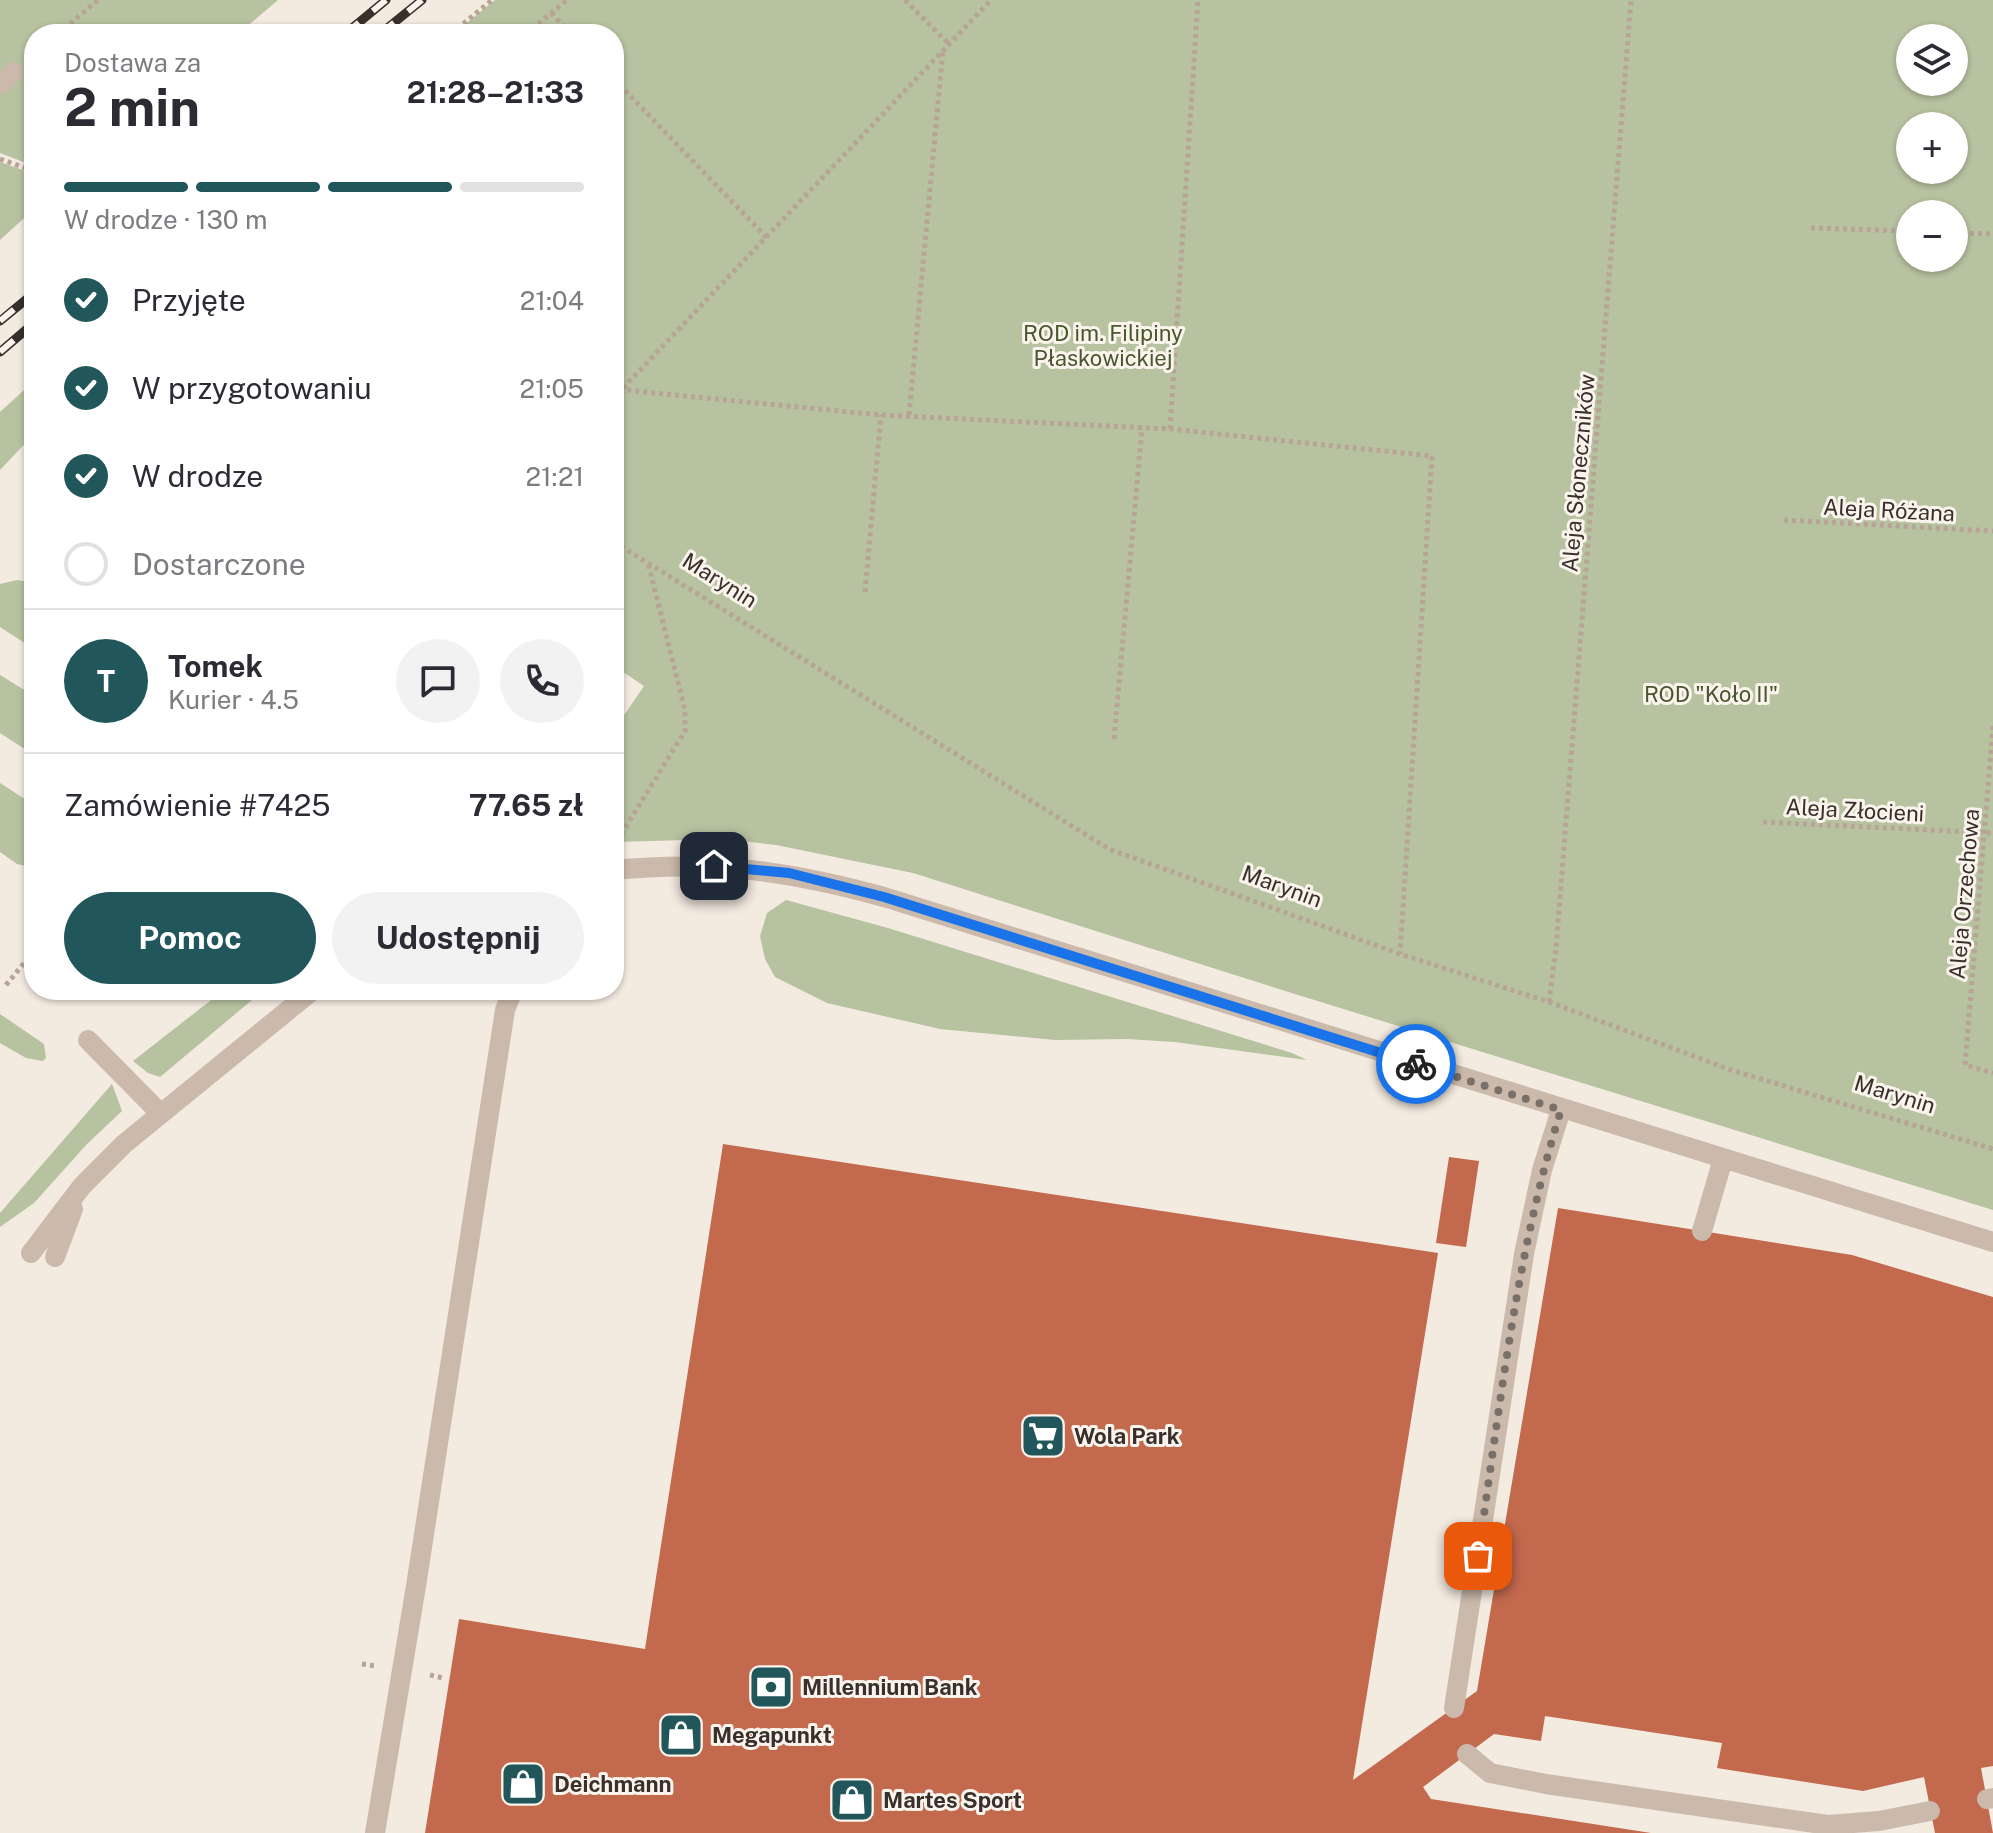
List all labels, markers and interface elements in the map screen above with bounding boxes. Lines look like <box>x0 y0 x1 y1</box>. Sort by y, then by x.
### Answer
map controls <box>1896 24 1968 272</box>
button: layers <box>1896 24 1968 96</box>
text: Dostawa za <box>64 47 201 78</box>
text: 21:28–21:33 <box>407 74 584 110</box>
text: 2 min <box>64 77 200 138</box>
button: + <box>1896 112 1968 184</box>
button: − <box>1896 200 1968 272</box>
text: W drodze · 130 m <box>64 204 268 235</box>
icon: check <box>64 278 108 322</box>
text: Przyjęte <box>132 282 246 318</box>
text: 21:04 <box>520 285 584 316</box>
park label: ROD im. Filipiny Płaskowickiej <box>1023 320 1183 371</box>
icon: check <box>64 366 108 410</box>
text: W przygotowaniu <box>132 370 372 406</box>
text: 21:05 <box>519 373 584 404</box>
street label: Aleja Słoneczników <box>1556 373 1600 573</box>
icon: check <box>64 454 108 498</box>
text: W drodze <box>132 458 263 494</box>
text: 21:21 <box>525 461 584 492</box>
street label: Aleja Różana <box>1822 494 1956 526</box>
text: Dostarczone <box>132 546 306 582</box>
street label: Marynin <box>678 547 762 613</box>
button: chat <box>396 639 480 723</box>
button: phone <box>500 639 584 723</box>
text: Tomek <box>168 648 263 684</box>
text: T <box>97 663 115 699</box>
park label: ROD "Koło II" <box>1644 681 1778 707</box>
text: Kurier · 4.5 <box>168 684 299 715</box>
text: Zamówienie #7425 <box>64 787 330 823</box>
text: 77.65 zł <box>469 787 584 823</box>
street label: Aleja Złocieni <box>1785 793 1925 827</box>
street label: Aleja Orzechowa <box>1944 808 1984 980</box>
pin <box>680 832 748 900</box>
icon: home <box>692 844 736 888</box>
street label: Marynin <box>1238 860 1326 912</box>
button: Pomoc <box>64 892 316 984</box>
button: Udostępnij <box>332 892 584 984</box>
courier <box>1376 1024 1456 1104</box>
icon: bike <box>1394 1042 1438 1086</box>
street label: Marynin <box>1851 1069 1939 1119</box>
supermarket icon: Wola Park <box>1019 1412 1067 1460</box>
place label: Wola Park <box>1074 1423 1180 1449</box>
pin <box>1444 1522 1512 1590</box>
icon: bag <box>1456 1534 1500 1578</box>
bank icon: Millennium Bank <box>747 1663 795 1711</box>
place label: Millennium Bank <box>802 1674 978 1700</box>
shop icon: Megapunkt <box>657 1711 705 1759</box>
place label: Megapunkt <box>712 1722 832 1748</box>
shop icon: Deichmann <box>499 1760 547 1808</box>
place label: Deichmann <box>554 1771 672 1797</box>
shop icon: Martes Sport <box>828 1776 876 1824</box>
place label: Martes Sport <box>883 1787 1022 1813</box>

